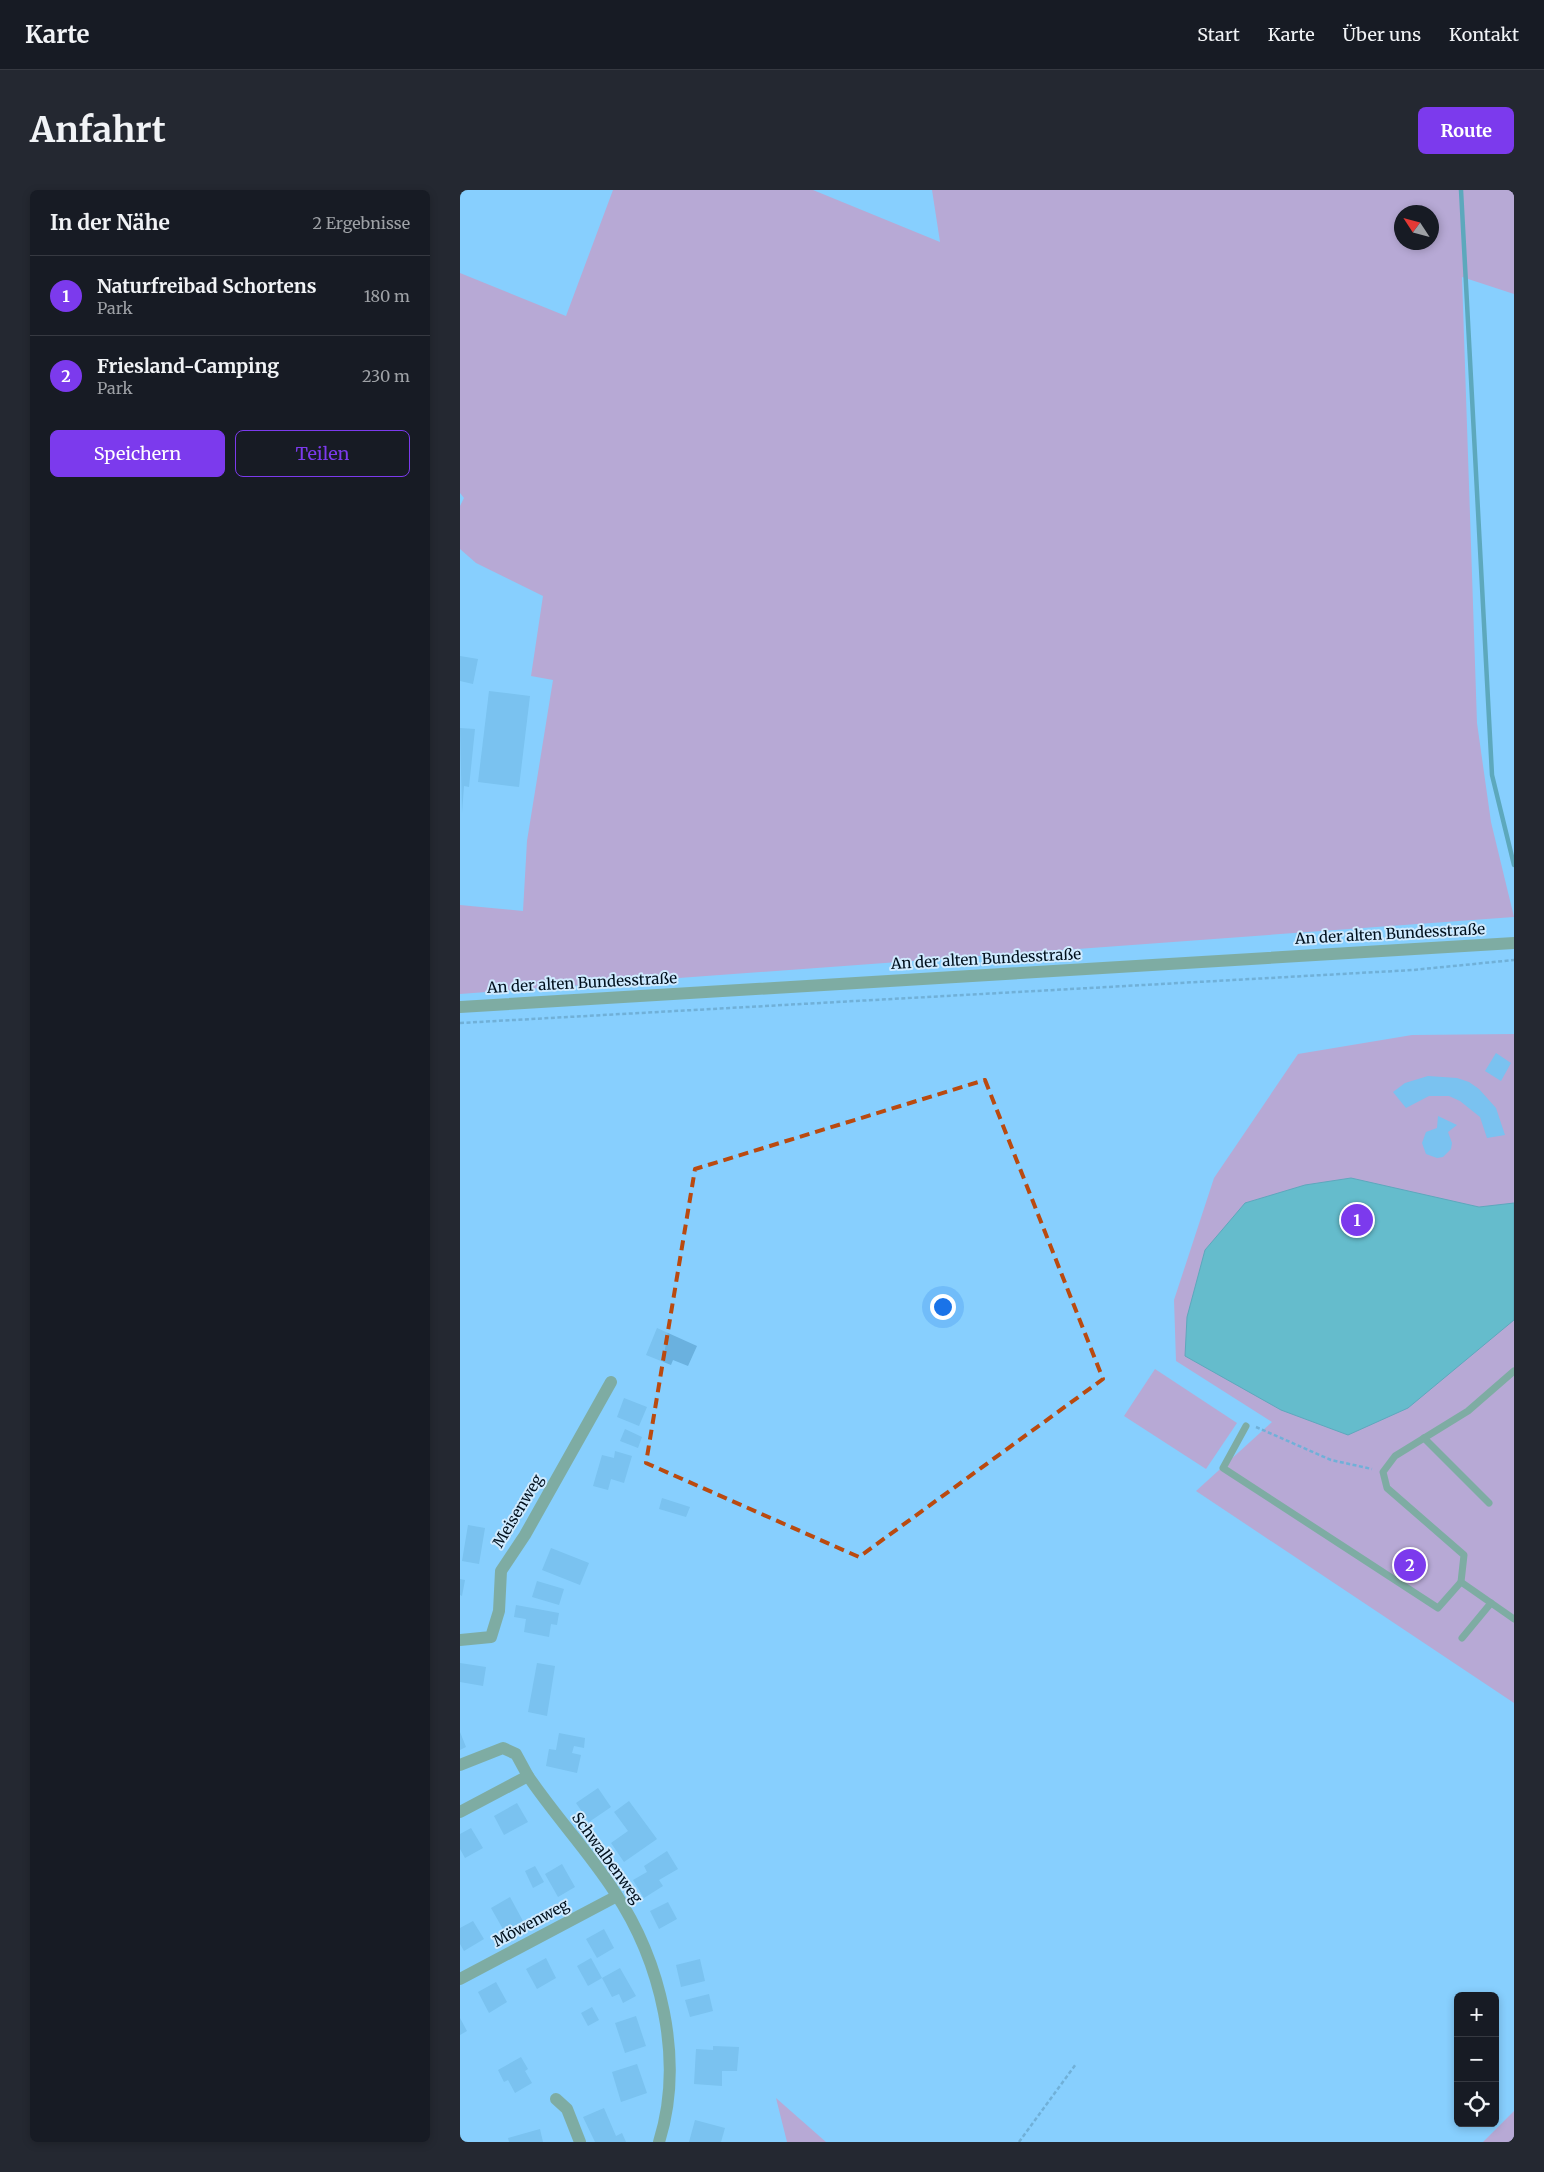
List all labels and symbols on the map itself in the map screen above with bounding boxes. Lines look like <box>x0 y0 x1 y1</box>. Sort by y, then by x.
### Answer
north arrow <box>1394 205 1439 250</box>
street label: An der alten Bundesstraße <box>1293 919 1486 948</box>
street label: An der alten Bundesstraße <box>889 944 1082 973</box>
street label: An der alten Bundesstraße <box>485 968 678 997</box>
pin: 1 <box>1341 1201 1373 1239</box>
your location <box>930 1294 956 1320</box>
street label: Meisenweg <box>488 1471 547 1551</box>
pin: 2 <box>1394 1546 1426 1584</box>
street label: Schwalbenweg <box>568 1809 647 1907</box>
street label: Möwenweg <box>490 1895 572 1950</box>

